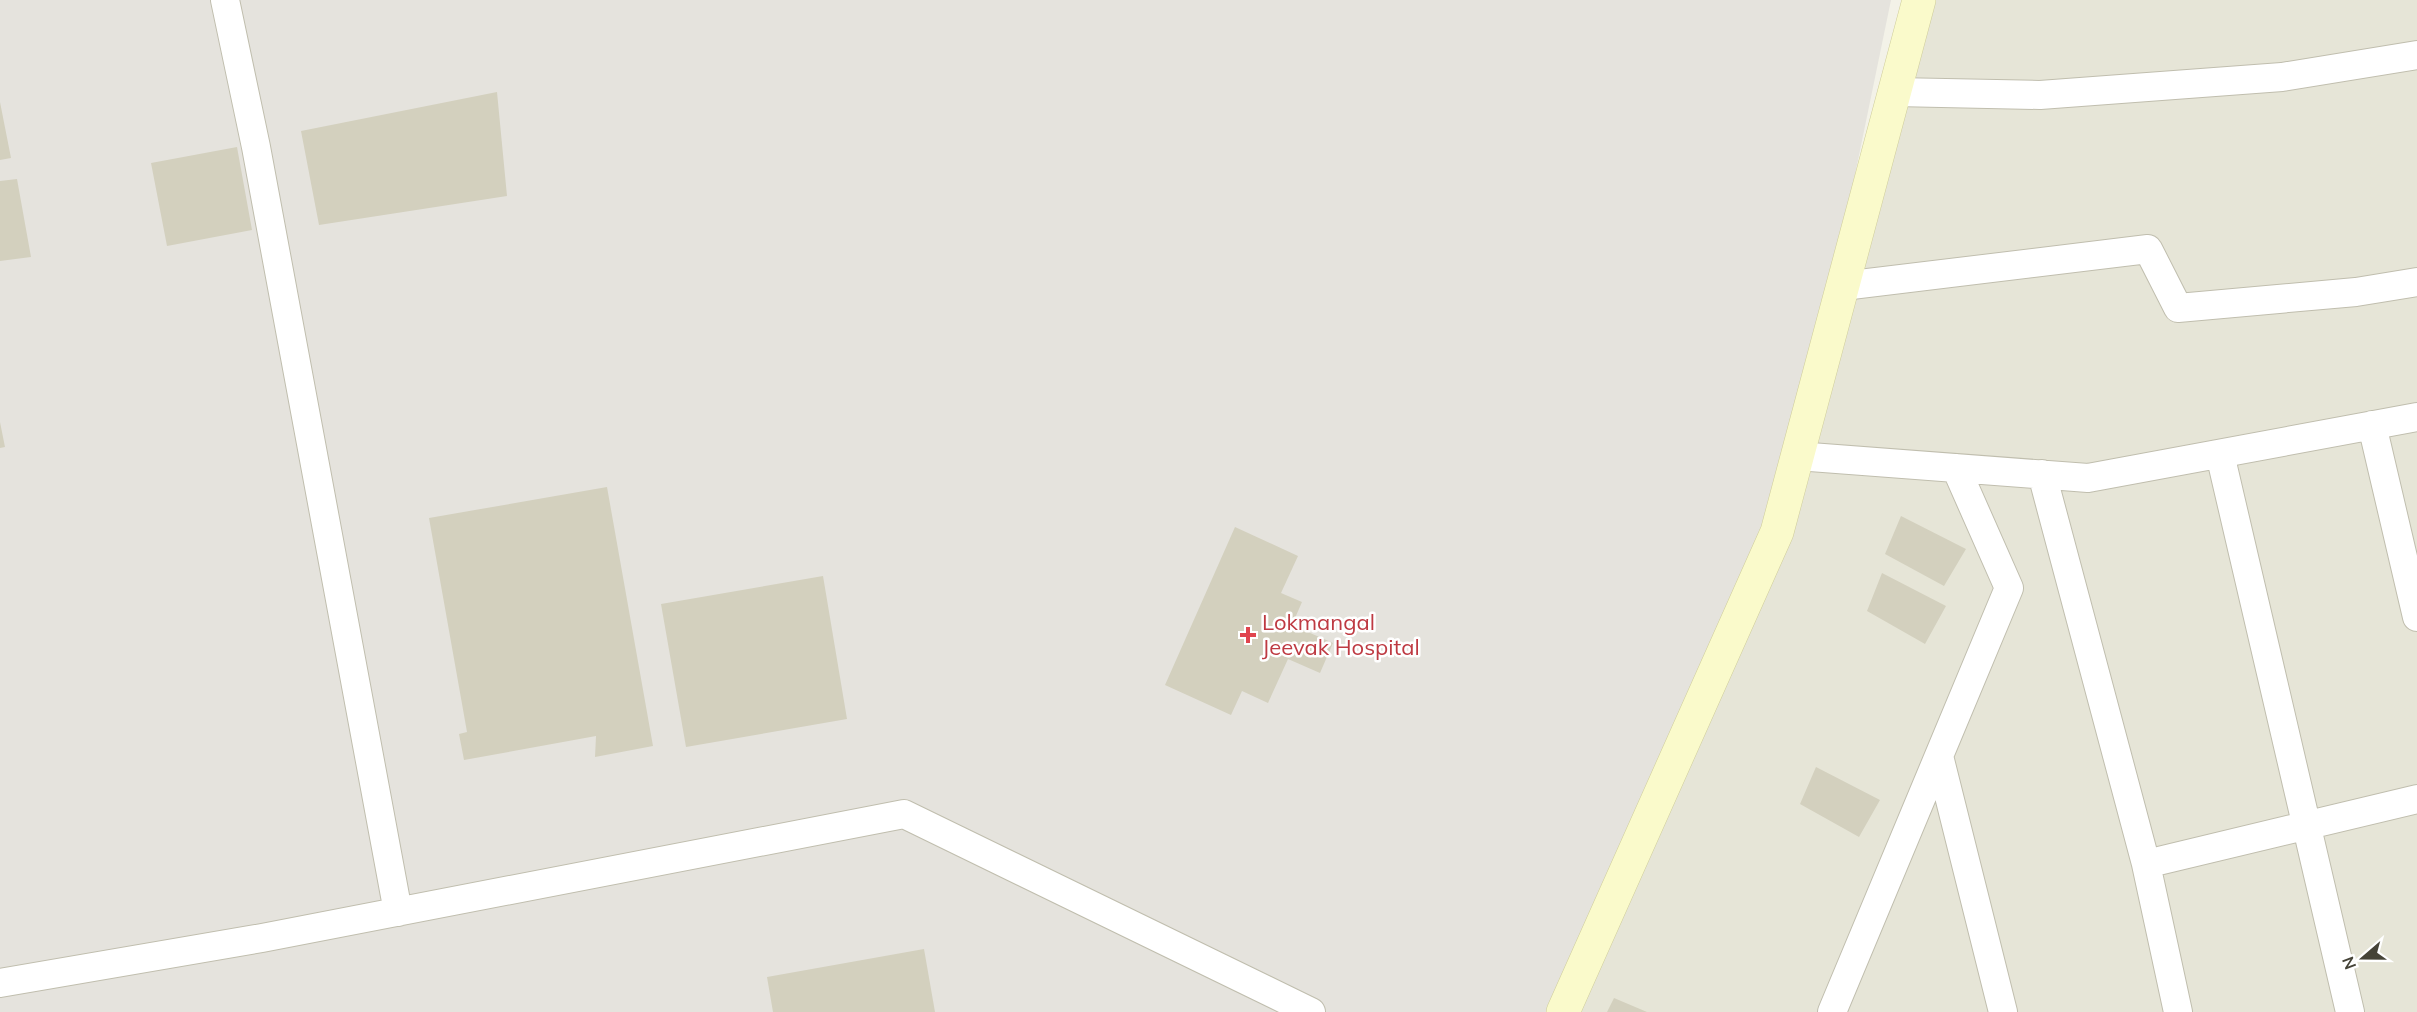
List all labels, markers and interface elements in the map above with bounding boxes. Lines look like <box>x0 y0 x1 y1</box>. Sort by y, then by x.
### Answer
place label: Lokmangal Jeevak Hospital <box>1262 608 1420 661</box>
marker: Lokmangal Jeevak Hospital <box>1239 626 1257 644</box>
north arrow <box>2333 928 2393 988</box>
text: N <box>2337 954 2360 972</box>

